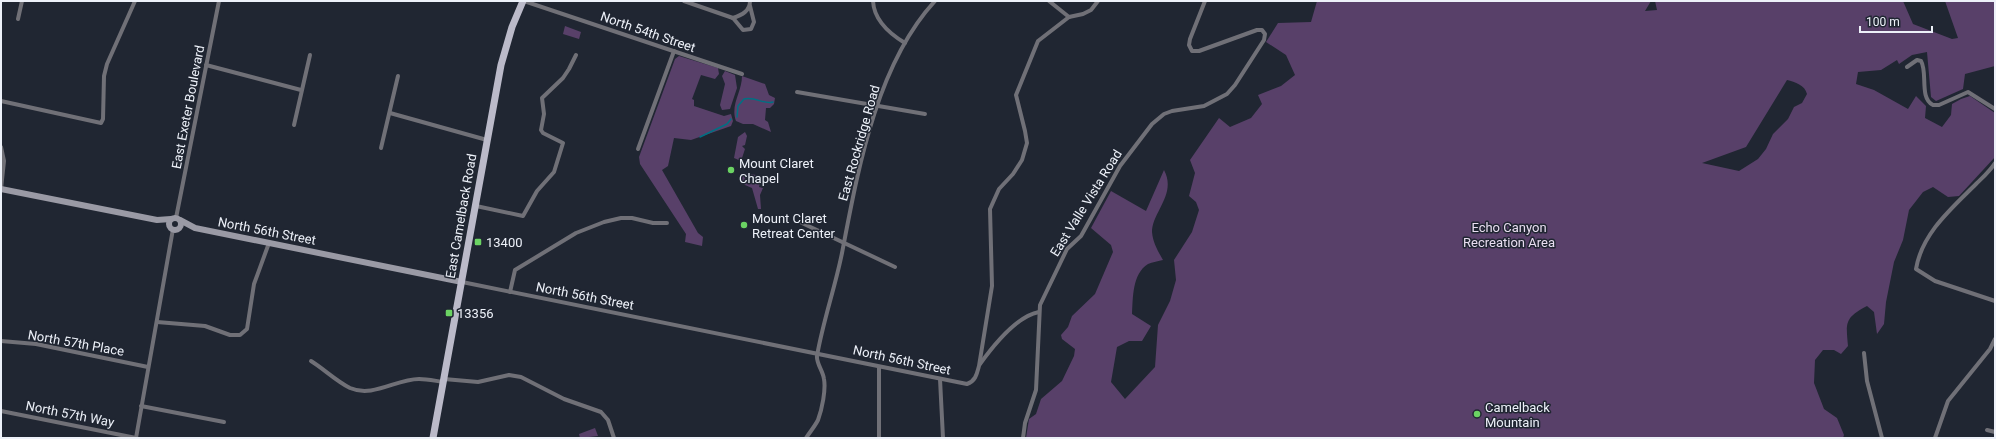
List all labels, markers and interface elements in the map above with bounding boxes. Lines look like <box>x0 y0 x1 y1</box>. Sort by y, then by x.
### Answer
scale bar <box>1860 8 1932 34</box>
street label: North 54th Street <box>598 9 698 55</box>
text: 100 m <box>1866 15 1900 29</box>
street label: East Exeter Boulevard <box>169 44 207 170</box>
street label: East Rockridge Road <box>835 83 883 203</box>
street label: East Valle Vista Road <box>1047 147 1125 259</box>
street label: East Camelback Road <box>443 152 479 280</box>
place label: Mount Claret Chapel <box>739 156 814 186</box>
marker: Mount Claret Chapel <box>726 165 736 175</box>
place label: Mount Claret Retreat Center <box>752 211 836 241</box>
street label: North 56th Street <box>217 214 317 248</box>
marker: Mount Claret Retreat Center <box>739 220 749 230</box>
park label: Echo Canyon Recreation Area <box>1463 220 1555 250</box>
place label: 13400 <box>486 235 523 250</box>
marker: 13400 <box>473 237 483 247</box>
street label: North 56th Street <box>535 279 635 313</box>
place label: 13356 <box>457 306 494 321</box>
marker: 13356 <box>444 308 454 318</box>
street label: North 57th Place <box>27 327 125 359</box>
street label: North 56th Street <box>852 342 952 378</box>
street label: North 57th Way <box>25 398 115 430</box>
place label: Camelback Mountain <box>1485 400 1550 430</box>
marker: Camelback Mountain <box>1472 409 1482 419</box>

